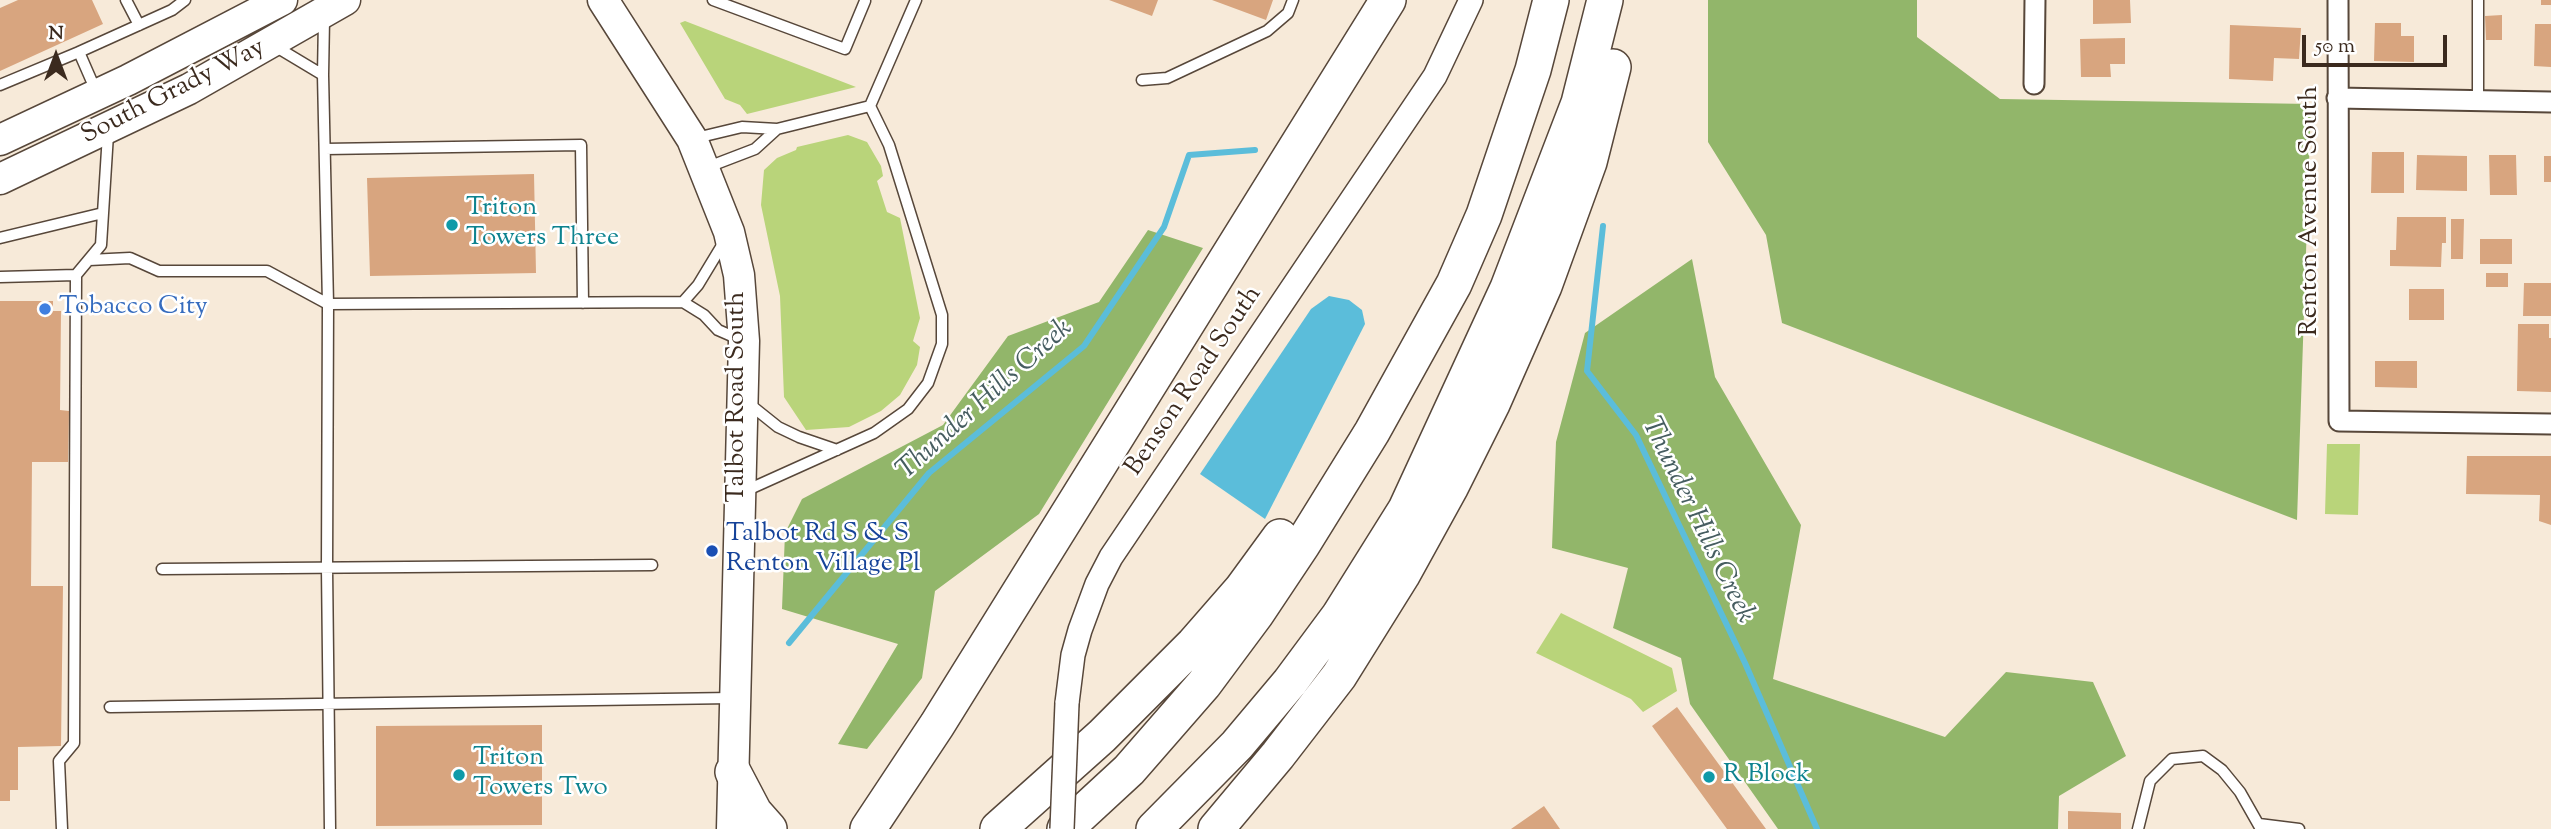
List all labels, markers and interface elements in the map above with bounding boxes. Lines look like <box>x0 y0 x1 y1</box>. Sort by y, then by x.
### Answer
north arrow <box>21 21 91 91</box>
text: N <box>48 21 64 48</box>
scale bar <box>2306 21 2451 65</box>
text: 50 m <box>2315 32 2355 62</box>
street label: South Grady Way <box>77 33 271 153</box>
street label: Renton Avenue South <box>2296 86 2328 336</box>
place label: Triton Towers Three <box>466 194 619 256</box>
marker: Triton Towers Three <box>444 217 460 233</box>
street label: Benson Road South <box>1120 281 1270 483</box>
street label: Talbot Road South <box>723 292 755 502</box>
place label: Tobacco City <box>59 293 208 325</box>
marker: Tobacco City <box>37 301 53 317</box>
water label: Thunder Hills Creek <box>891 313 1081 489</box>
water label: Thunder Hills Creek <box>1632 413 1760 629</box>
place label: Talbot Rd S & S Renton Village Pl <box>726 520 920 582</box>
marker: Talbot Rd S & S Renton Village Pl <box>704 543 720 559</box>
place label: Triton Towers Two <box>473 744 608 806</box>
place label: R Block <box>1723 761 1810 793</box>
marker: Triton Towers Two <box>451 767 467 783</box>
marker: R Block <box>1701 769 1717 785</box>

